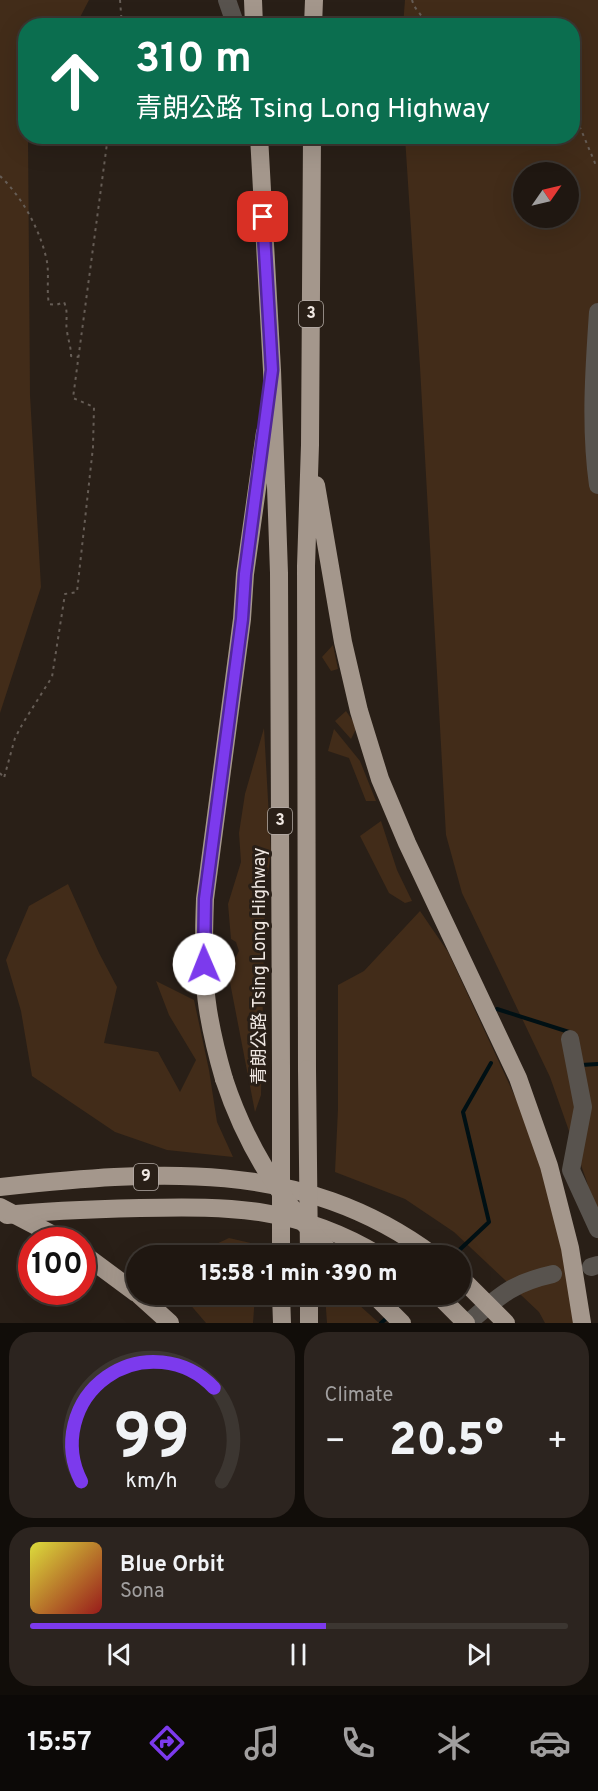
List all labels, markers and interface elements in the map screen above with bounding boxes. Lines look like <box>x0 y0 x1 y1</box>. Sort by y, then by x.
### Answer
text: 310 m <box>135 34 252 87</box>
icon: ahead <box>36 42 114 120</box>
text: 青朗公路 Tsing Long Highway <box>135 93 490 127</box>
north arrow <box>513 162 579 228</box>
map controls <box>513 162 579 228</box>
pin <box>237 191 288 242</box>
icon: arrive <box>246 200 279 233</box>
road number: 3 <box>299 301 323 327</box>
road number: 3 <box>268 808 292 834</box>
street label: 青朗公路 Tsing Long Highway <box>249 848 272 1084</box>
position arrow <box>172 932 236 996</box>
road number: 9 <box>134 1164 158 1190</box>
speed limit sign: 100 <box>18 1227 96 1305</box>
text: 15:58 · 1 min · 390 m <box>199 1261 398 1288</box>
text: Climate <box>325 1383 393 1409</box>
text: 99 <box>113 1401 190 1480</box>
text: 20.5° <box>389 1414 504 1471</box>
text: − <box>325 1422 346 1464</box>
text: + <box>547 1422 568 1464</box>
text: km/h <box>126 1468 178 1495</box>
text: Blue Orbit <box>120 1552 225 1579</box>
text: Sona <box>120 1579 165 1605</box>
icon: previous <box>103 1638 136 1671</box>
icon: pause <box>282 1638 315 1671</box>
icon: next <box>462 1638 495 1671</box>
icon: directions <box>146 1722 188 1764</box>
icon: music <box>241 1722 283 1764</box>
icon: phone <box>337 1722 379 1764</box>
icon: climate <box>433 1722 475 1764</box>
icon: car <box>529 1722 571 1764</box>
text: 15:57 <box>27 1726 92 1760</box>

